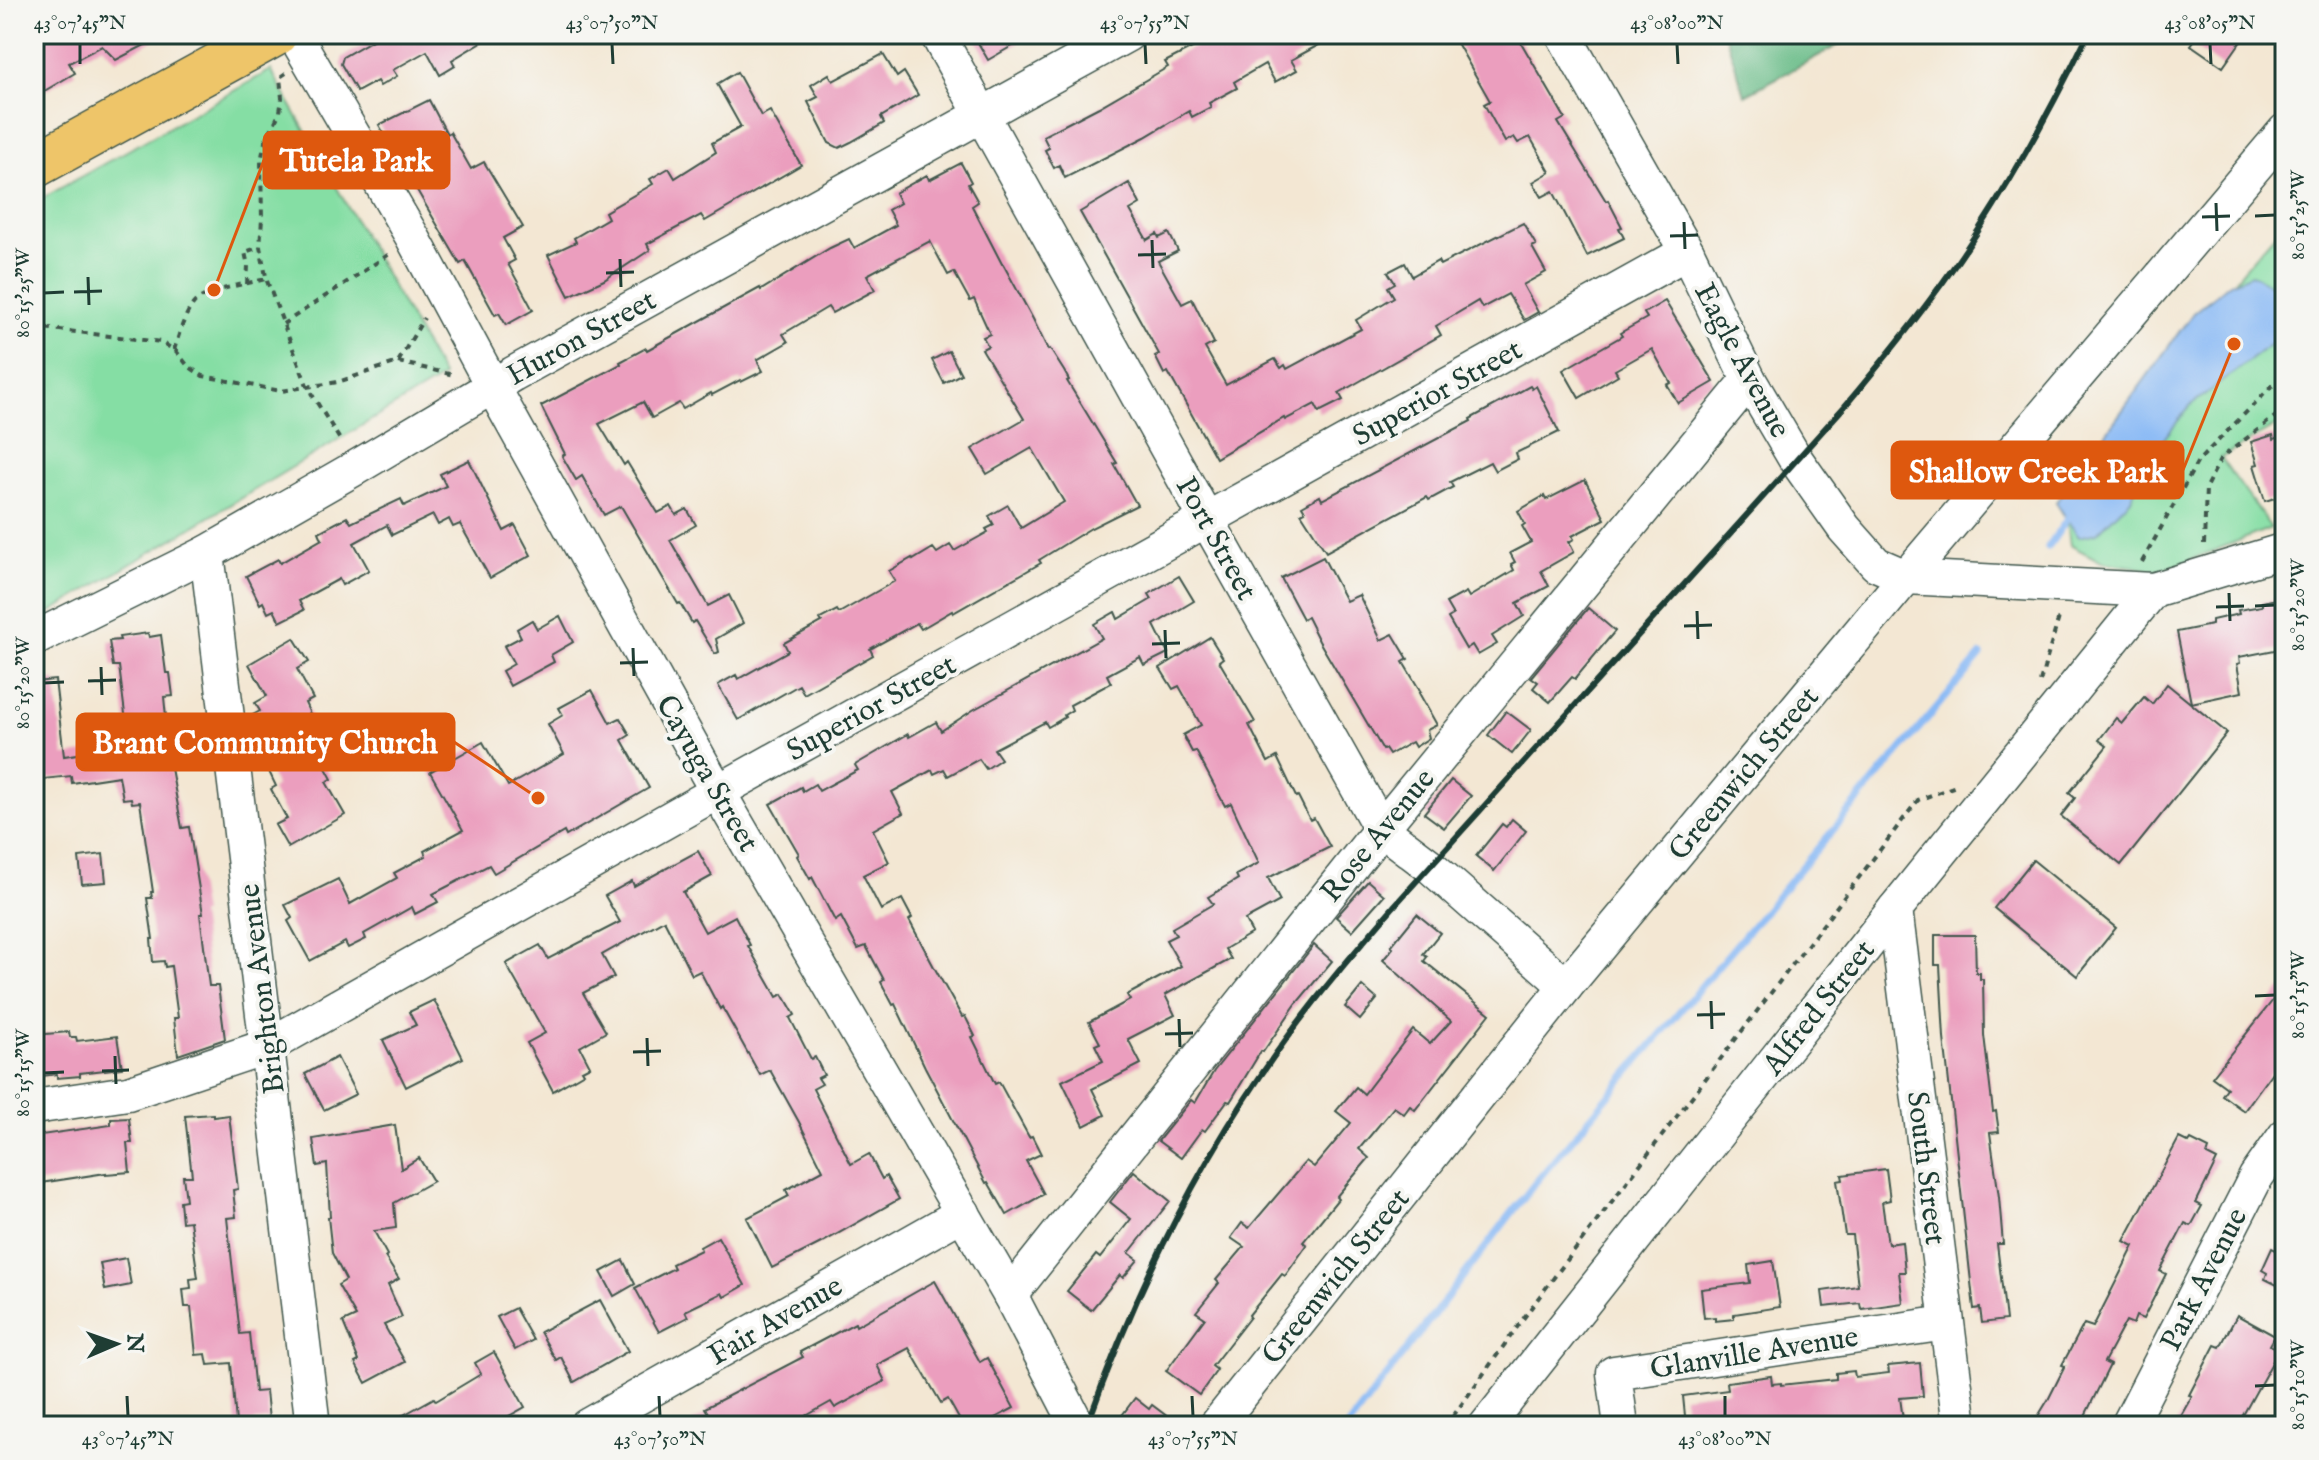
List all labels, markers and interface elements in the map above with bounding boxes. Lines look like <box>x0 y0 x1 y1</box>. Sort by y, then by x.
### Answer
text: 43°07'45"N <box>34 11 126 36</box>
text: 43°07'50"N <box>566 11 658 36</box>
text: 43°07'55"N <box>1100 11 1190 36</box>
text: 43°08'00"N <box>1630 11 1724 36</box>
text: 43°08'05"N <box>2164 11 2256 36</box>
callout: Tutela Park <box>264 132 449 188</box>
text: Tutela Park <box>278 142 434 183</box>
text: 80°15'25"W <box>2286 169 2311 260</box>
text: 80°15'25"W <box>11 247 36 338</box>
street label: Eagle Avenue <box>1685 277 1798 445</box>
street label: Huron Street <box>501 282 663 395</box>
street label: Superior Street <box>1347 332 1529 456</box>
callout: Shallow Creek Park <box>1892 442 2183 498</box>
text: Shallow Creek Park <box>1909 453 2168 494</box>
street label: Port Street <box>1166 471 1265 607</box>
text: 80°15'20"W <box>2286 558 2311 651</box>
text: 80°15'20"W <box>11 636 36 729</box>
street label: Superior Street <box>781 647 963 771</box>
street label: Greenwich Street <box>1661 680 1828 869</box>
street label: Cayuga Street <box>646 689 766 859</box>
callout: Brant Community Church <box>77 714 454 770</box>
text: Brant Community Church <box>92 724 439 765</box>
street label: Rose Avenue <box>1313 762 1444 911</box>
street label: Brighton Avenue <box>231 881 295 1096</box>
street label: Alfred Street <box>1754 933 1884 1084</box>
text: 80°15'15"W <box>2286 950 2311 1039</box>
text: 80°15'15"W <box>11 1028 36 1117</box>
street label: South Street <box>1897 1089 1953 1247</box>
street label: Greenwich Street <box>1254 1182 1419 1373</box>
street label: Park Avenue <box>2153 1202 2257 1358</box>
street label: Fair Avenue <box>702 1268 850 1375</box>
north arrow <box>76 1304 156 1384</box>
street label: Glanville Avenue <box>1647 1319 1861 1389</box>
text: N <box>120 1332 148 1353</box>
text: 80°15'10"W <box>2286 1339 2311 1430</box>
text: 43°07'45"N <box>82 1427 174 1452</box>
text: 43°07'50"N <box>614 1427 706 1452</box>
text: 43°07'55"N <box>1148 1427 1238 1452</box>
text: 43°08'00"N <box>1678 1427 1772 1452</box>

